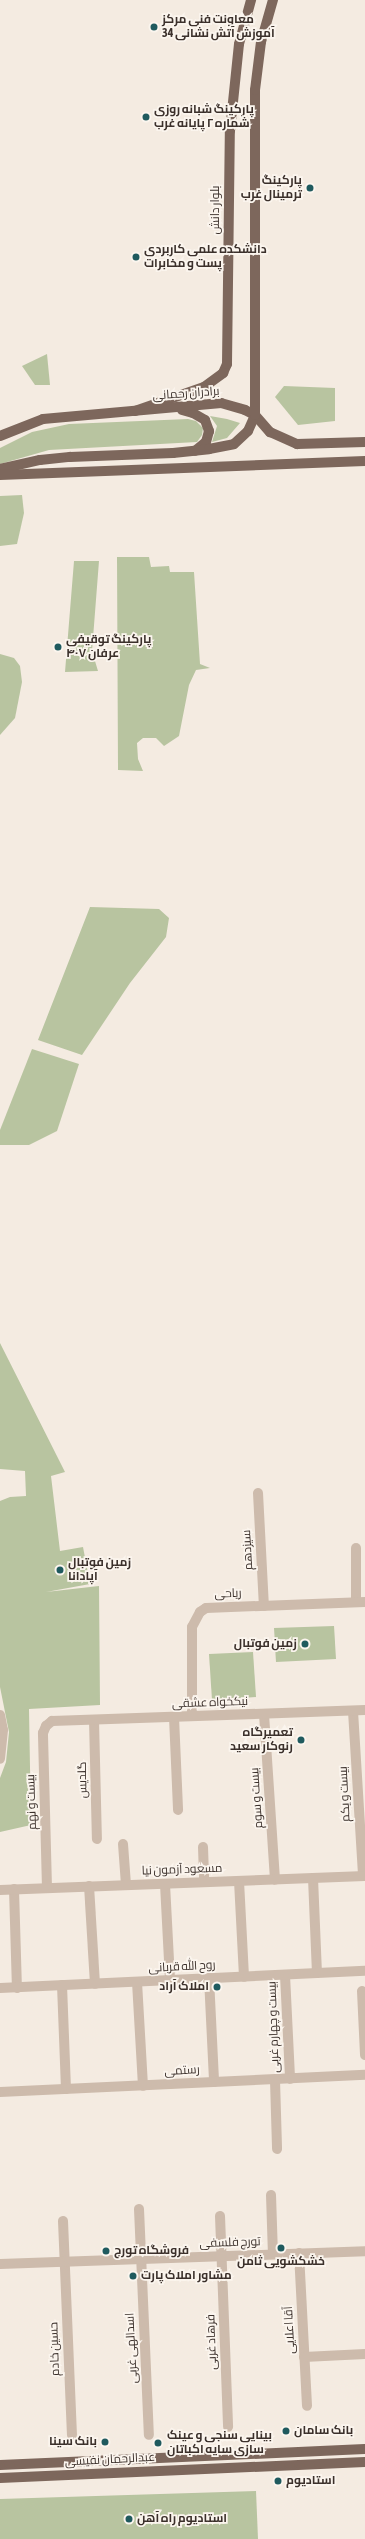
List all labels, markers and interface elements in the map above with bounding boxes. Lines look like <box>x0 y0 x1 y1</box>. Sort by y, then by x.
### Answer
place label: معاونت فنی مرکز آموزش آتش نشانی 34 <box>162 13 275 41</box>
marker: معاونت فنی مرکز آموزش آتش نشانی 34 <box>149 22 159 32</box>
place label: پارکینگ شبانه روزی شماره ۲ پایانه غرب <box>154 103 254 131</box>
marker: پارکینگ شبانه روزی شماره ۲ پایانه غرب <box>141 112 151 122</box>
place label: پارکینگ ترمینال غرب <box>241 174 302 202</box>
marker: پارکینگ ترمینال غرب <box>305 183 315 193</box>
street label: بلوار دانش <box>209 185 223 235</box>
place label: دانشکده علمی کاربردی پست و مخابرات <box>144 243 267 271</box>
marker: دانشکده علمی کاربردی پست و مخابرات <box>131 252 141 262</box>
street label: برادران رحمانی <box>152 384 220 404</box>
place label: پارکینگ توقیفی عرفان ۴۰۷ <box>66 633 151 661</box>
marker: پارکینگ توقیفی عرفان ۴۰۷ <box>53 642 63 652</box>
street label: سیزدهم <box>240 1529 256 1571</box>
place label: زمین فوتبال آپادانا <box>68 1556 131 1584</box>
marker: زمین فوتبال آپادانا <box>55 1565 65 1575</box>
street label: ریاحی <box>214 1586 242 1602</box>
place label: زمین فوتبال <box>234 1637 297 1651</box>
marker: زمین فوتبال <box>300 1639 310 1649</box>
street label: نیکخواه عشقی <box>172 1694 248 1712</box>
place label: تعمیرگاه رنوکار سعید <box>230 1726 293 1754</box>
marker: تعمیرگاه رنوکار سعید <box>296 1735 306 1745</box>
street label: گلدیس <box>75 1762 91 1798</box>
street label: بیست و یکم <box>336 1766 354 1822</box>
street label: بیست و سوم <box>248 1767 266 1829</box>
street label: بیست و نهم <box>24 1774 40 1830</box>
street label: مسعود آزمون نیا <box>141 1861 223 1879</box>
street label: روح الله قربانی <box>148 1958 216 1976</box>
place label: املاک آراد <box>159 1980 209 1994</box>
street label: بیست و چهارم غربی <box>265 1981 283 2073</box>
marker: املاک آراد <box>212 1982 222 1992</box>
street label: رستمی <box>164 2063 200 2079</box>
street label: تورج فلسفی <box>199 2235 261 2251</box>
marker: خشکشویی ثامن <box>276 2243 286 2253</box>
place label: فروشگاه تورج <box>114 2244 189 2258</box>
marker: فروشگاه تورج <box>101 2246 111 2256</box>
place label: خشکشویی ثامن <box>237 2255 325 2269</box>
place label: مشاور املاک پارت <box>141 2269 232 2283</box>
marker: مشاور املاک پارت <box>128 2271 138 2281</box>
street label: آقا اعلایی <box>282 2306 298 2354</box>
street label: اسدالهی غربی <box>123 2312 141 2384</box>
street label: فرهاد غربی <box>204 2314 220 2370</box>
street label: حسین خادم <box>47 2322 63 2376</box>
place label: بانک سامان <box>294 2424 353 2438</box>
marker: بانک سامان <box>281 2426 291 2436</box>
place label: بینایی سنجی و عینک سازی سایه اکباتان <box>167 2429 272 2457</box>
place label: بانک سینا <box>49 2435 97 2449</box>
marker: بانک سینا <box>100 2437 110 2447</box>
marker: بینایی سنجی و عینک سازی سایه اکباتان <box>152 2437 164 2449</box>
street label: عبدالرحمان نفیسی <box>64 2450 156 2470</box>
place label: استادیوم <box>286 2474 335 2488</box>
marker: استادیوم <box>273 2476 283 2486</box>
place label: استادیوم راه آهن <box>137 2512 227 2526</box>
marker: استادیوم راه آهن <box>124 2514 134 2524</box>

